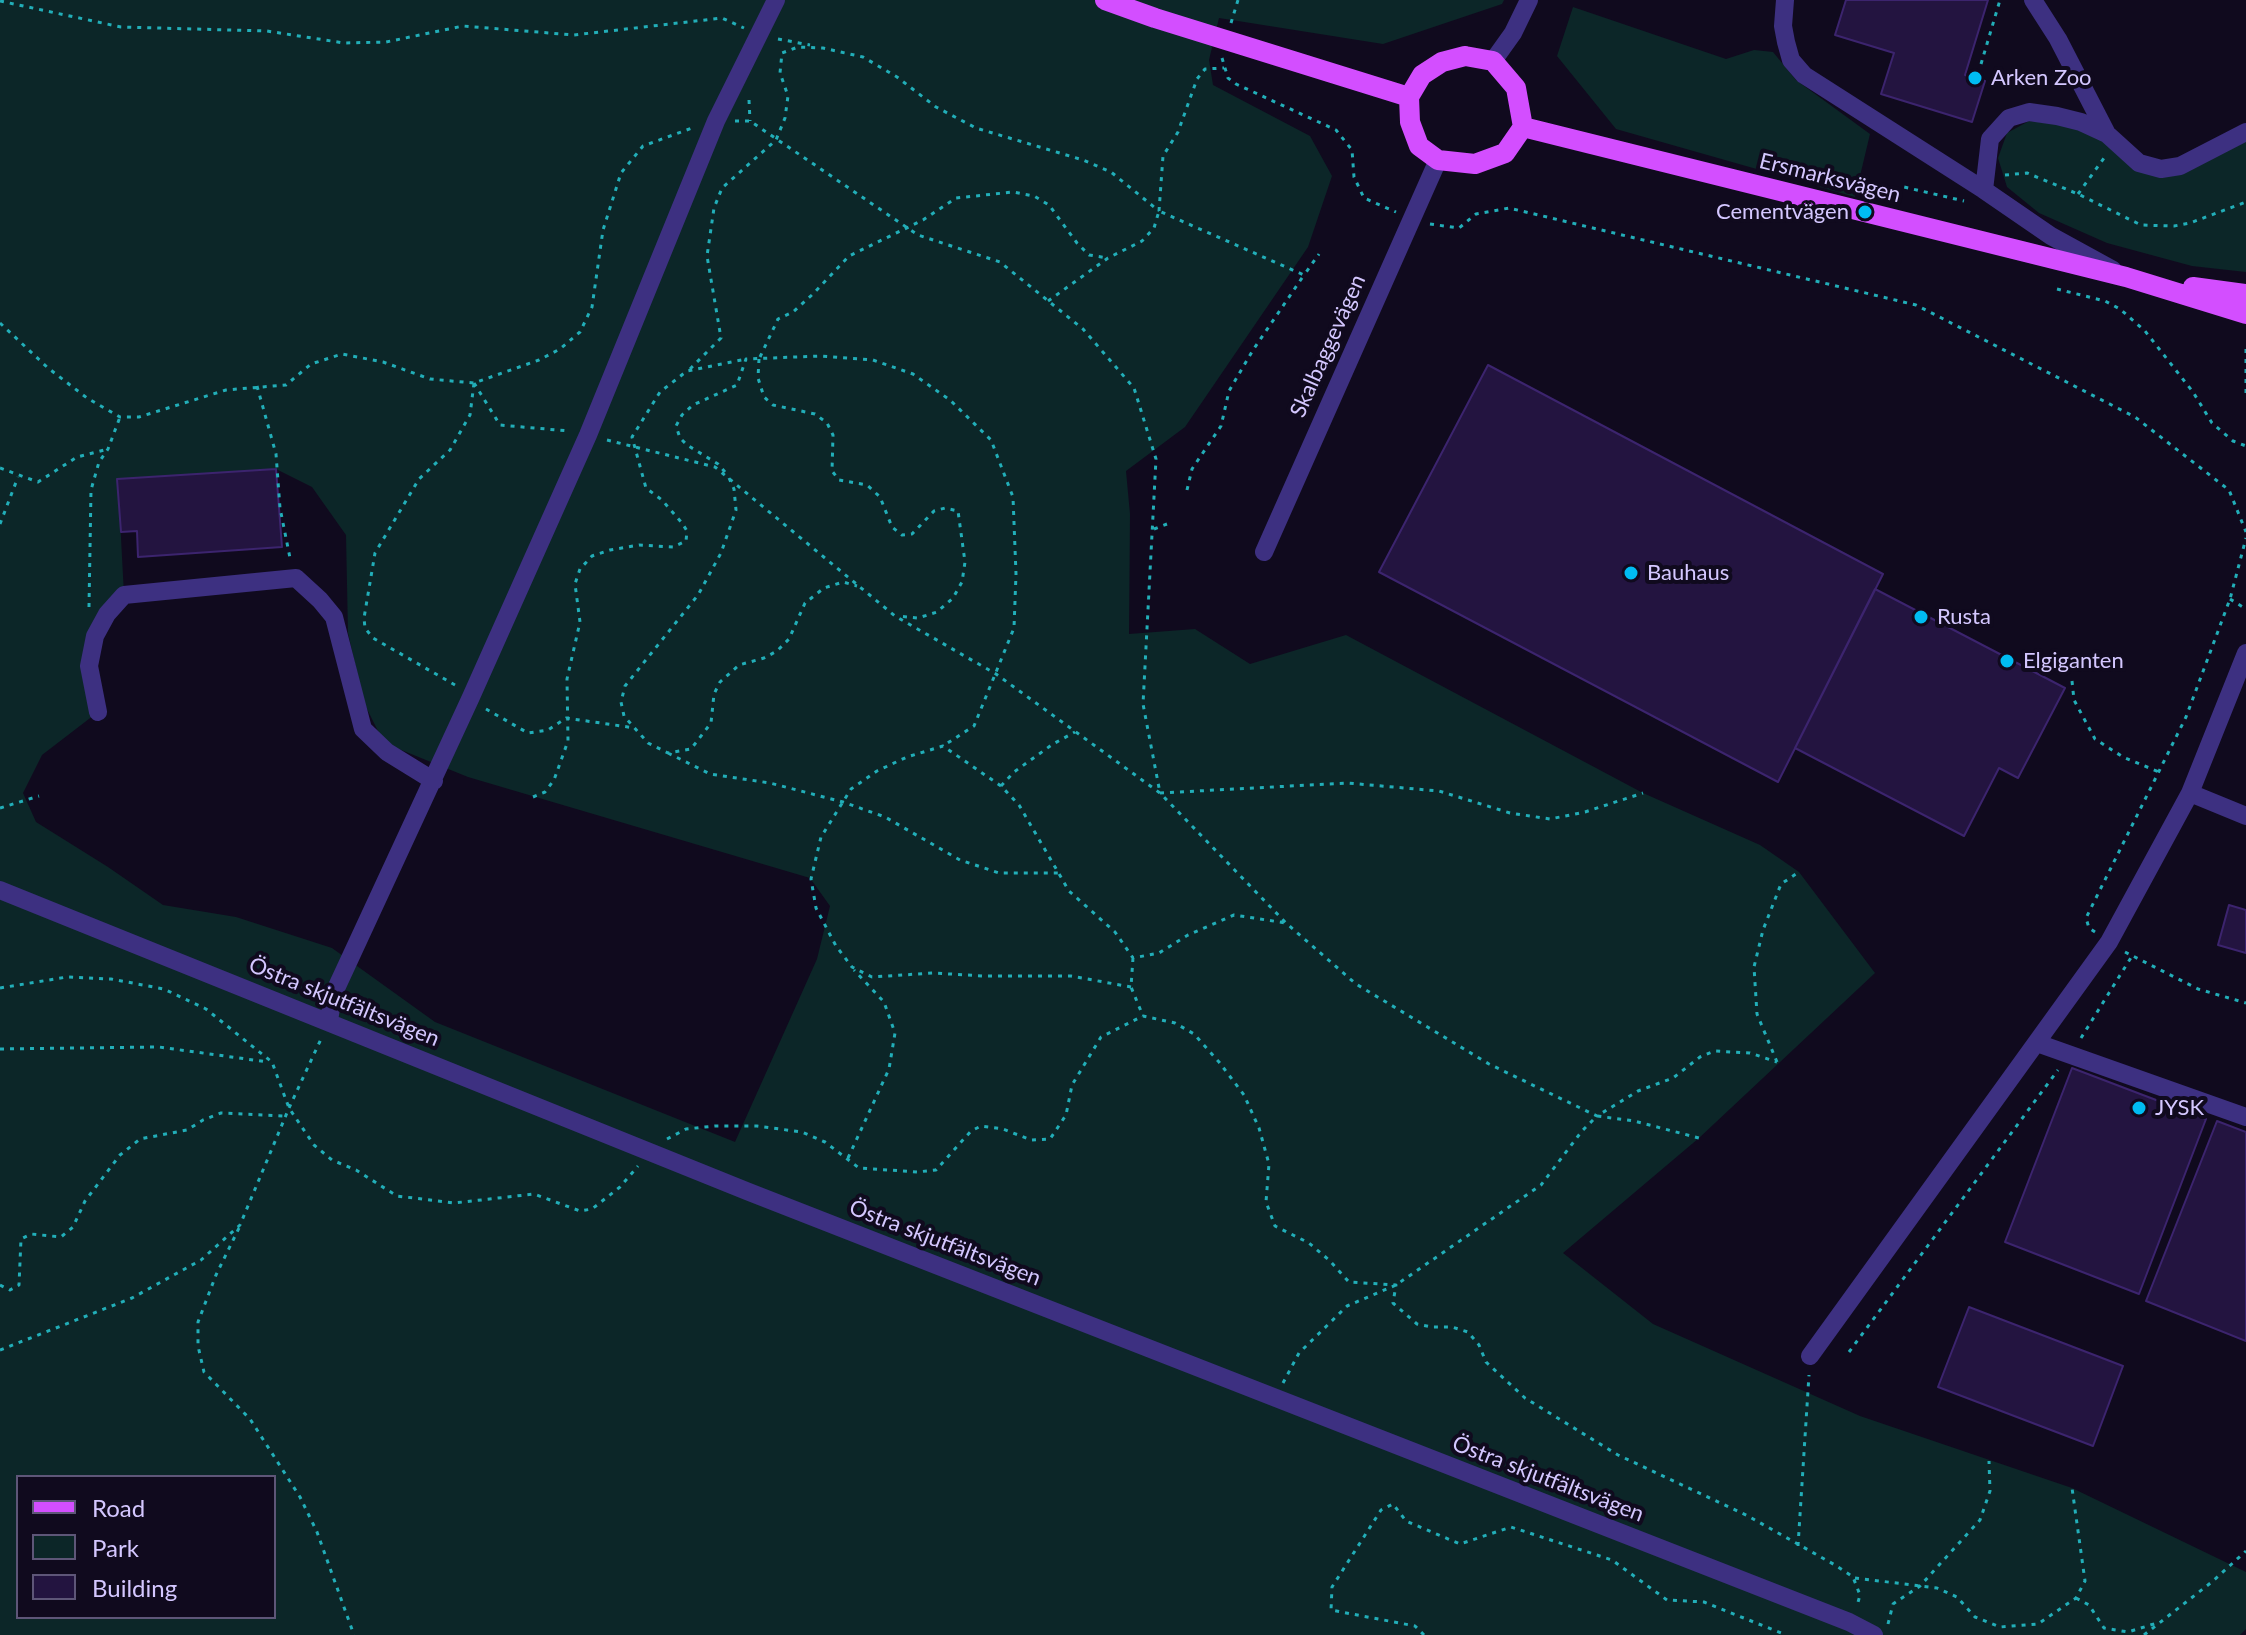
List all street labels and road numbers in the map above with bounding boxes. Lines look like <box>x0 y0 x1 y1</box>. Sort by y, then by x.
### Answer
street label: Ersmarksvägen <box>1757 148 1903 208</box>
street label: Skalbaggevägen <box>1285 270 1371 422</box>
street label: Östra skjutfältsvägen <box>245 952 443 1052</box>
street label: Östra skjutfältsvägen <box>845 1194 1045 1292</box>
street label: Östra skjutfältsvägen <box>1448 1430 1648 1528</box>

